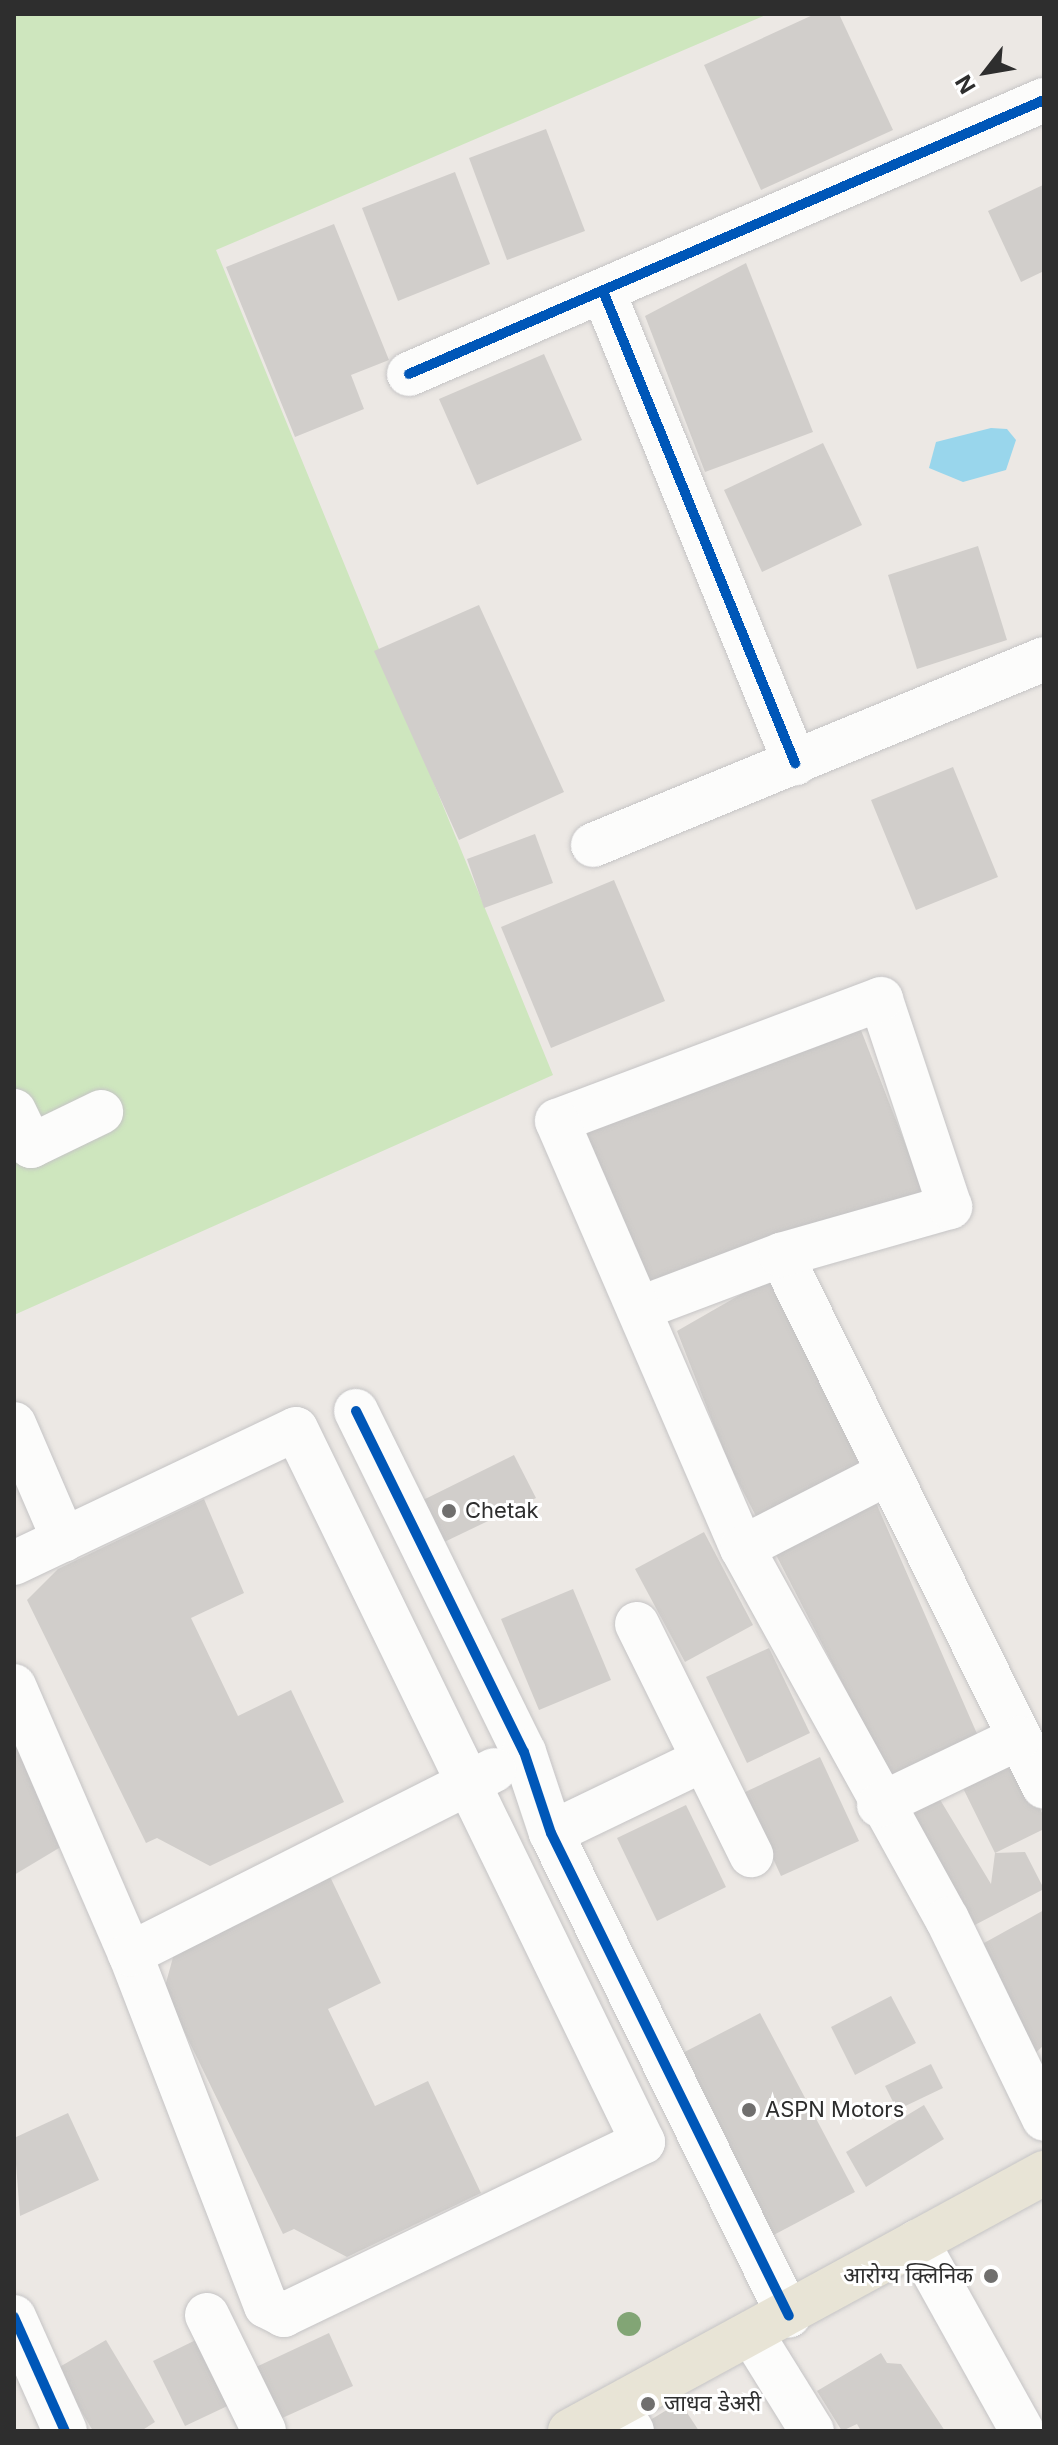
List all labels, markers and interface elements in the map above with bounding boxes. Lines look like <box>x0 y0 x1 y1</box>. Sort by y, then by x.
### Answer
north arrow <box>946 32 1026 112</box>
text: N <box>950 70 981 98</box>
place label: Chetak <box>465 1498 539 1524</box>
marker: Chetak <box>440 1502 458 1520</box>
place label: ASPN Motors <box>765 2097 904 2123</box>
marker: ASPN Motors <box>740 2101 758 2119</box>
place label: आरोग्य क्लिनिक <box>843 2263 973 2289</box>
marker: आरोग्य क्लिनिक <box>980 2265 1002 2287</box>
place label: जाधव डेअरी <box>664 2391 761 2417</box>
marker: जाधव डेअरी <box>639 2395 657 2413</box>

